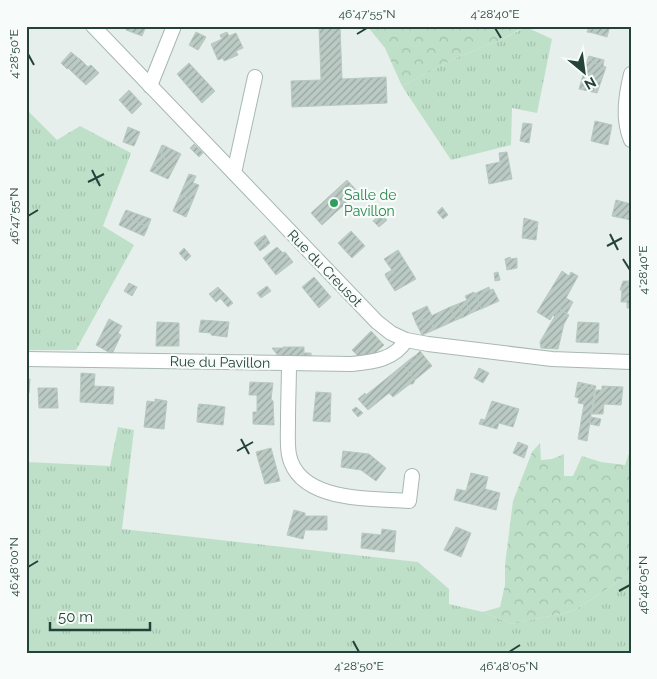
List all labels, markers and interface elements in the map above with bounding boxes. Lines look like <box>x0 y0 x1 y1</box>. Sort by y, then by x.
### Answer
text: 46°47'55"N <box>339 7 395 21</box>
text: 4°28'40"E <box>470 7 520 21</box>
text: 4°28'50"E <box>7 29 21 79</box>
north arrow <box>560 48 610 98</box>
text: N <box>582 74 599 93</box>
place label: Salle de Pavillon <box>344 187 396 219</box>
text: 46°47'55"N <box>7 188 21 244</box>
marker: Salle de Pavillon <box>328 197 340 209</box>
street label: Rue du Creusot <box>284 226 366 310</box>
text: 4°28'40"E <box>636 245 650 295</box>
street label: Rue du Pavillon <box>170 353 270 371</box>
text: 46°48'00"N <box>7 537 21 597</box>
text: 46°48'05"N <box>636 556 650 614</box>
scale bar <box>50 599 150 631</box>
text: 50 m <box>58 608 93 626</box>
text: 4°28'50"E <box>334 659 384 673</box>
text: 46°48'05"N <box>480 659 538 673</box>

